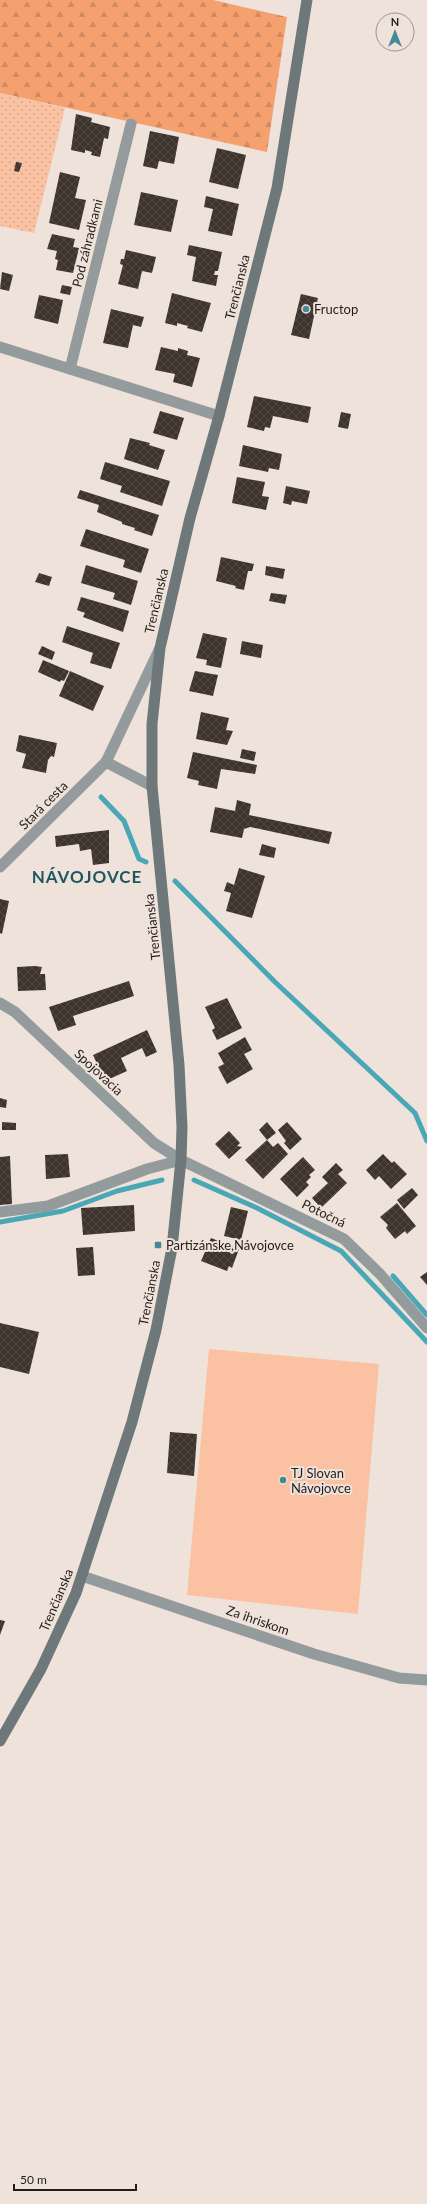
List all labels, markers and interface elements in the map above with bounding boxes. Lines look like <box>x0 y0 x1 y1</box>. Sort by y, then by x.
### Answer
north arrow <box>375 12 415 52</box>
text: N <box>391 15 399 28</box>
street label: Pod záhradkami <box>68 197 106 289</box>
street label: Trenčianska <box>221 253 253 321</box>
place label: Fructop <box>314 301 358 317</box>
marker: Fructop <box>301 304 311 314</box>
street label: Trenčianska <box>141 567 171 635</box>
street label: Stará cesta <box>15 777 71 833</box>
district label: NÁVOJOVCE <box>32 866 142 887</box>
street label: Trenčianska <box>141 893 163 961</box>
street label: Spojovacia <box>71 1045 127 1099</box>
street label: Potočná <box>300 1196 348 1230</box>
place label: Partizánske,Návojovce <box>166 1237 294 1253</box>
marker: Partizánske,Návojovce <box>153 1240 163 1250</box>
street label: Trenčianska <box>135 1259 163 1327</box>
place label: TJ Slovan Návojovce <box>291 1465 351 1496</box>
marker: TJ Slovan Návojovce <box>278 1475 288 1485</box>
street label: Trenčianska <box>36 1566 76 1634</box>
street label: Za ihriskom <box>224 1602 292 1638</box>
scale bar <box>14 2166 136 2192</box>
text: 50 m <box>20 2172 47 2187</box>

